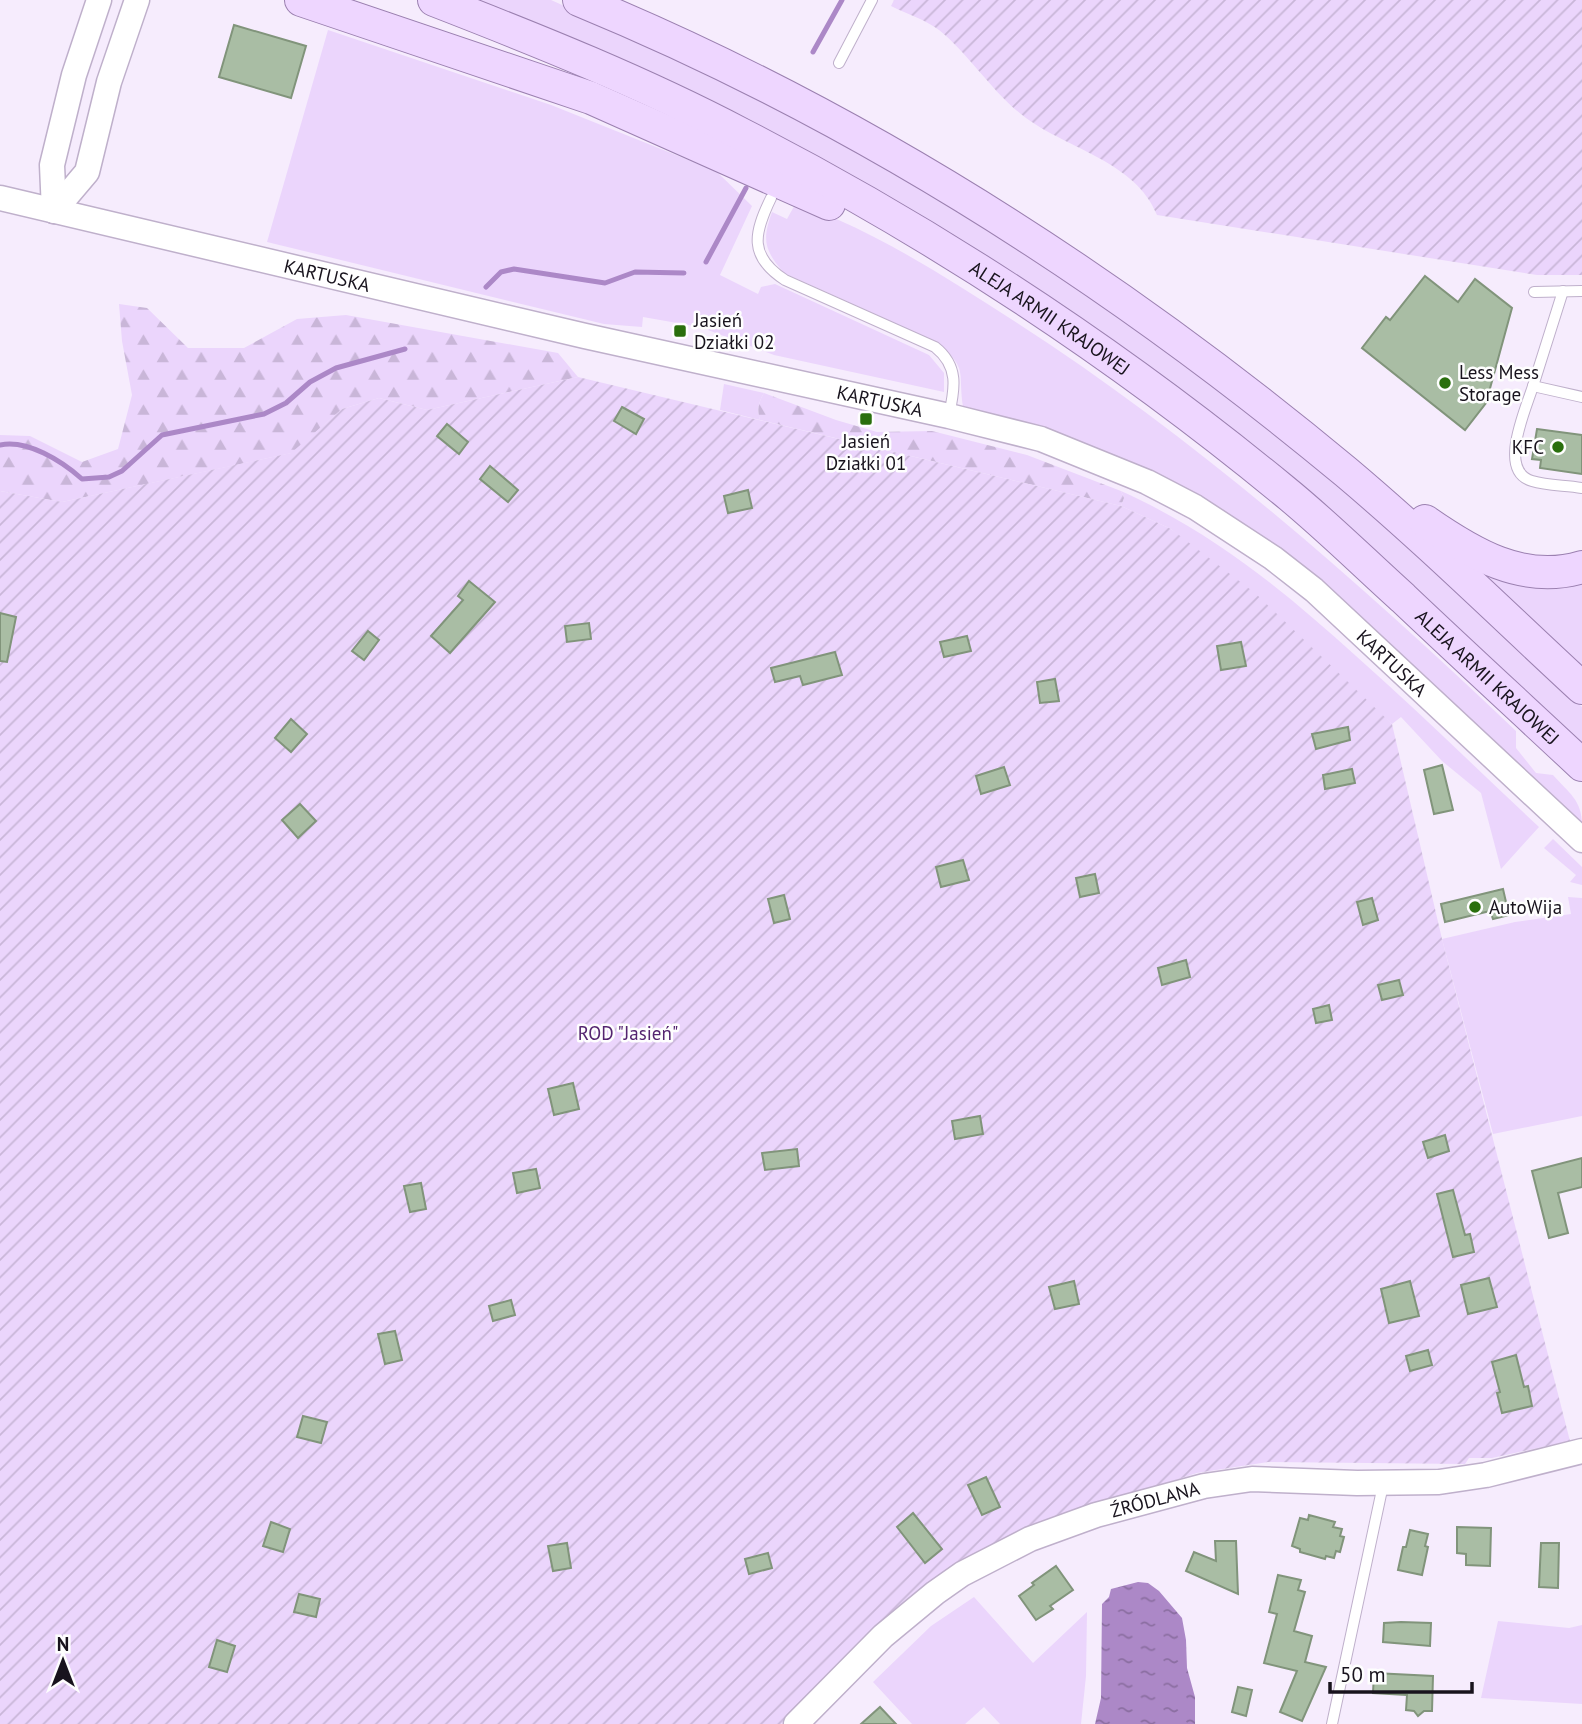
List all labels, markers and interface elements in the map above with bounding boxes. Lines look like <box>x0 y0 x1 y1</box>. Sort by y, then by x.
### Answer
street label: KARTUSKA <box>282 253 372 297</box>
street label: ALEJA ARMII KRAJOWEJ <box>965 255 1135 381</box>
place label: Jasień Działki 02 <box>693 308 775 354</box>
marker: Jasień Działki 02 <box>672 323 688 339</box>
place label: Less Mess Storage <box>1459 360 1539 406</box>
marker: Less Mess Storage <box>1437 375 1453 391</box>
street label: KARTUSKA <box>835 380 925 422</box>
marker: Jasień Działki 01 <box>858 411 874 427</box>
place label: Jasień Działki 01 <box>826 429 906 475</box>
place label: KFC <box>1512 435 1544 459</box>
marker: KFC <box>1550 439 1566 455</box>
street label: ALEJA ARMII KRAJOWEJ <box>1410 604 1565 750</box>
street label: KARTUSKA <box>1352 624 1432 701</box>
place label: AutoWija <box>1489 895 1562 919</box>
marker: AutoWija <box>1467 899 1483 915</box>
park label: ROD "Jasień" <box>578 1021 678 1045</box>
street label: ŹRÓDLANA <box>1108 1476 1202 1523</box>
north arrow <box>28 1626 98 1696</box>
text: N <box>57 1632 69 1656</box>
scale bar <box>1330 1650 1472 1694</box>
text: 50 m <box>1340 1661 1386 1688</box>

